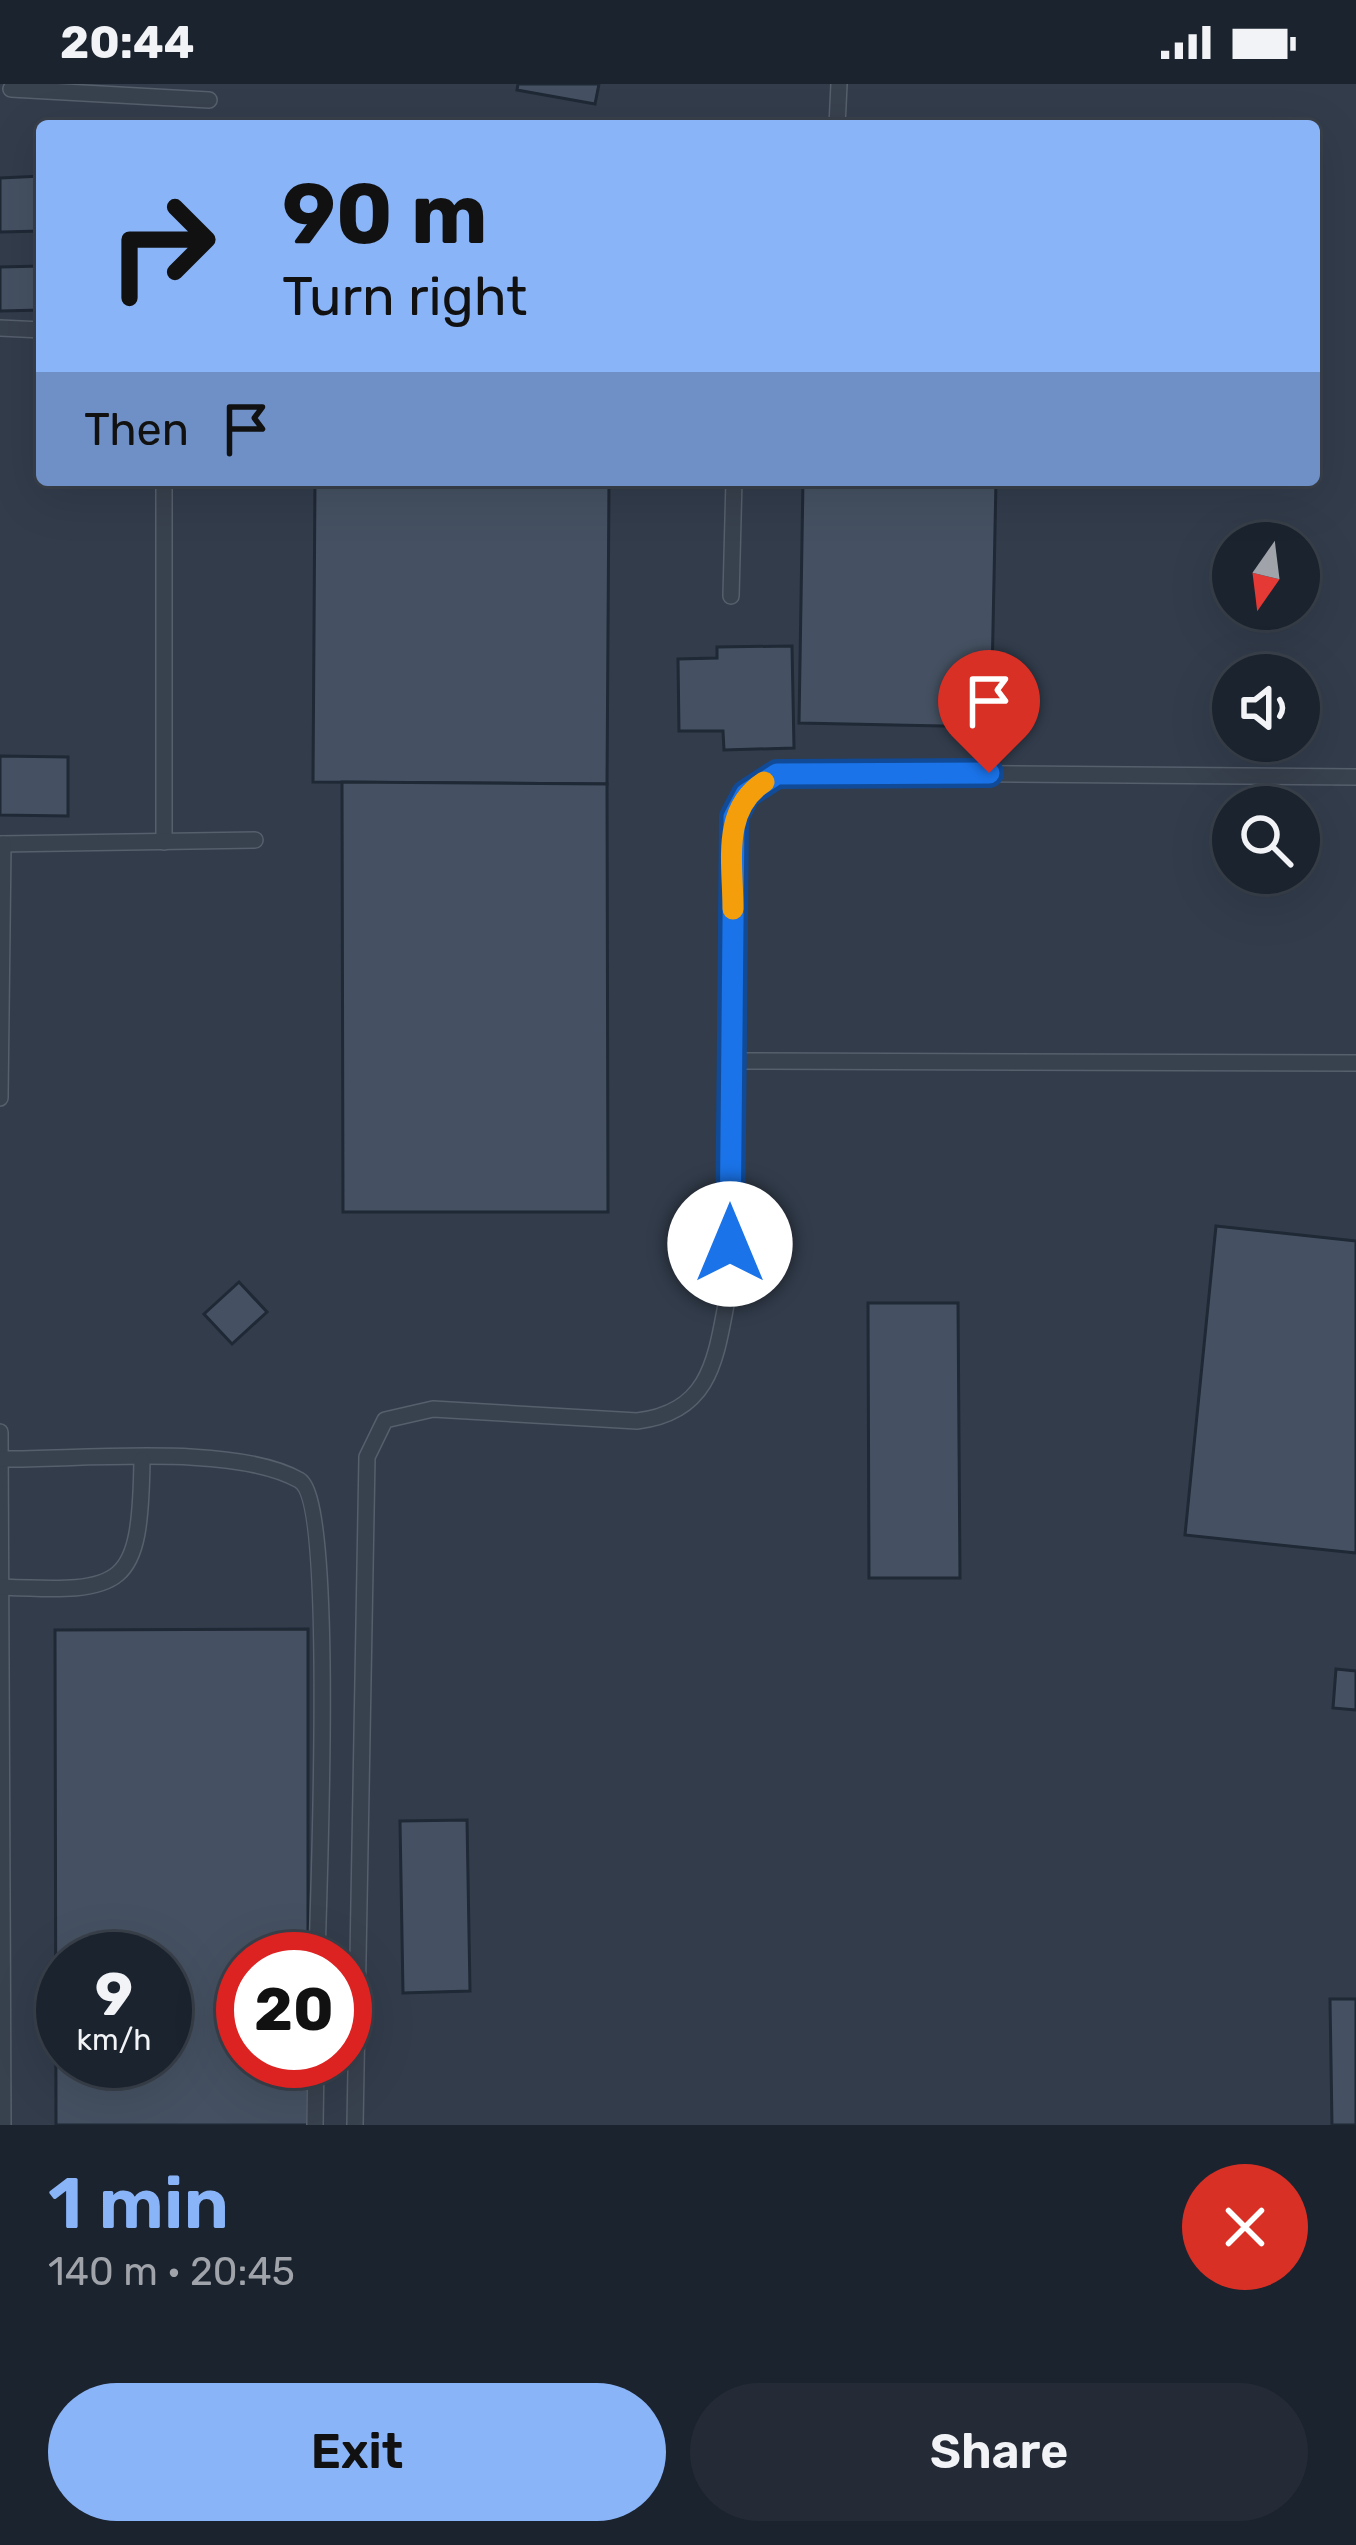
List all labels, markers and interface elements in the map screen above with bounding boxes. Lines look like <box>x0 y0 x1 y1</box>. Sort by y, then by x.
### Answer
text: 20:44 <box>60 16 194 69</box>
text: 90 m <box>282 164 488 264</box>
icon: right <box>84 168 240 324</box>
text: Turn right <box>282 265 527 329</box>
icon: arrive <box>213 396 279 462</box>
text: Then <box>84 403 189 456</box>
north arrow <box>1212 522 1320 630</box>
map controls <box>1212 522 1320 894</box>
pin <box>938 650 1040 773</box>
button: sound <box>1212 654 1320 762</box>
icon: arrive <box>956 668 1022 734</box>
button: search <box>1212 786 1320 894</box>
position arrow <box>667 1181 793 1307</box>
speed limit sign: 20 <box>216 1932 372 2088</box>
text: 9 <box>95 1959 133 2030</box>
text: km/h <box>77 2022 151 2058</box>
text: 1 min <box>48 2161 229 2246</box>
button: close <box>1182 2164 1308 2290</box>
text: 140 m · 20:45 <box>48 2249 295 2295</box>
button: Exit <box>48 2383 666 2521</box>
button: Share <box>690 2383 1308 2521</box>

